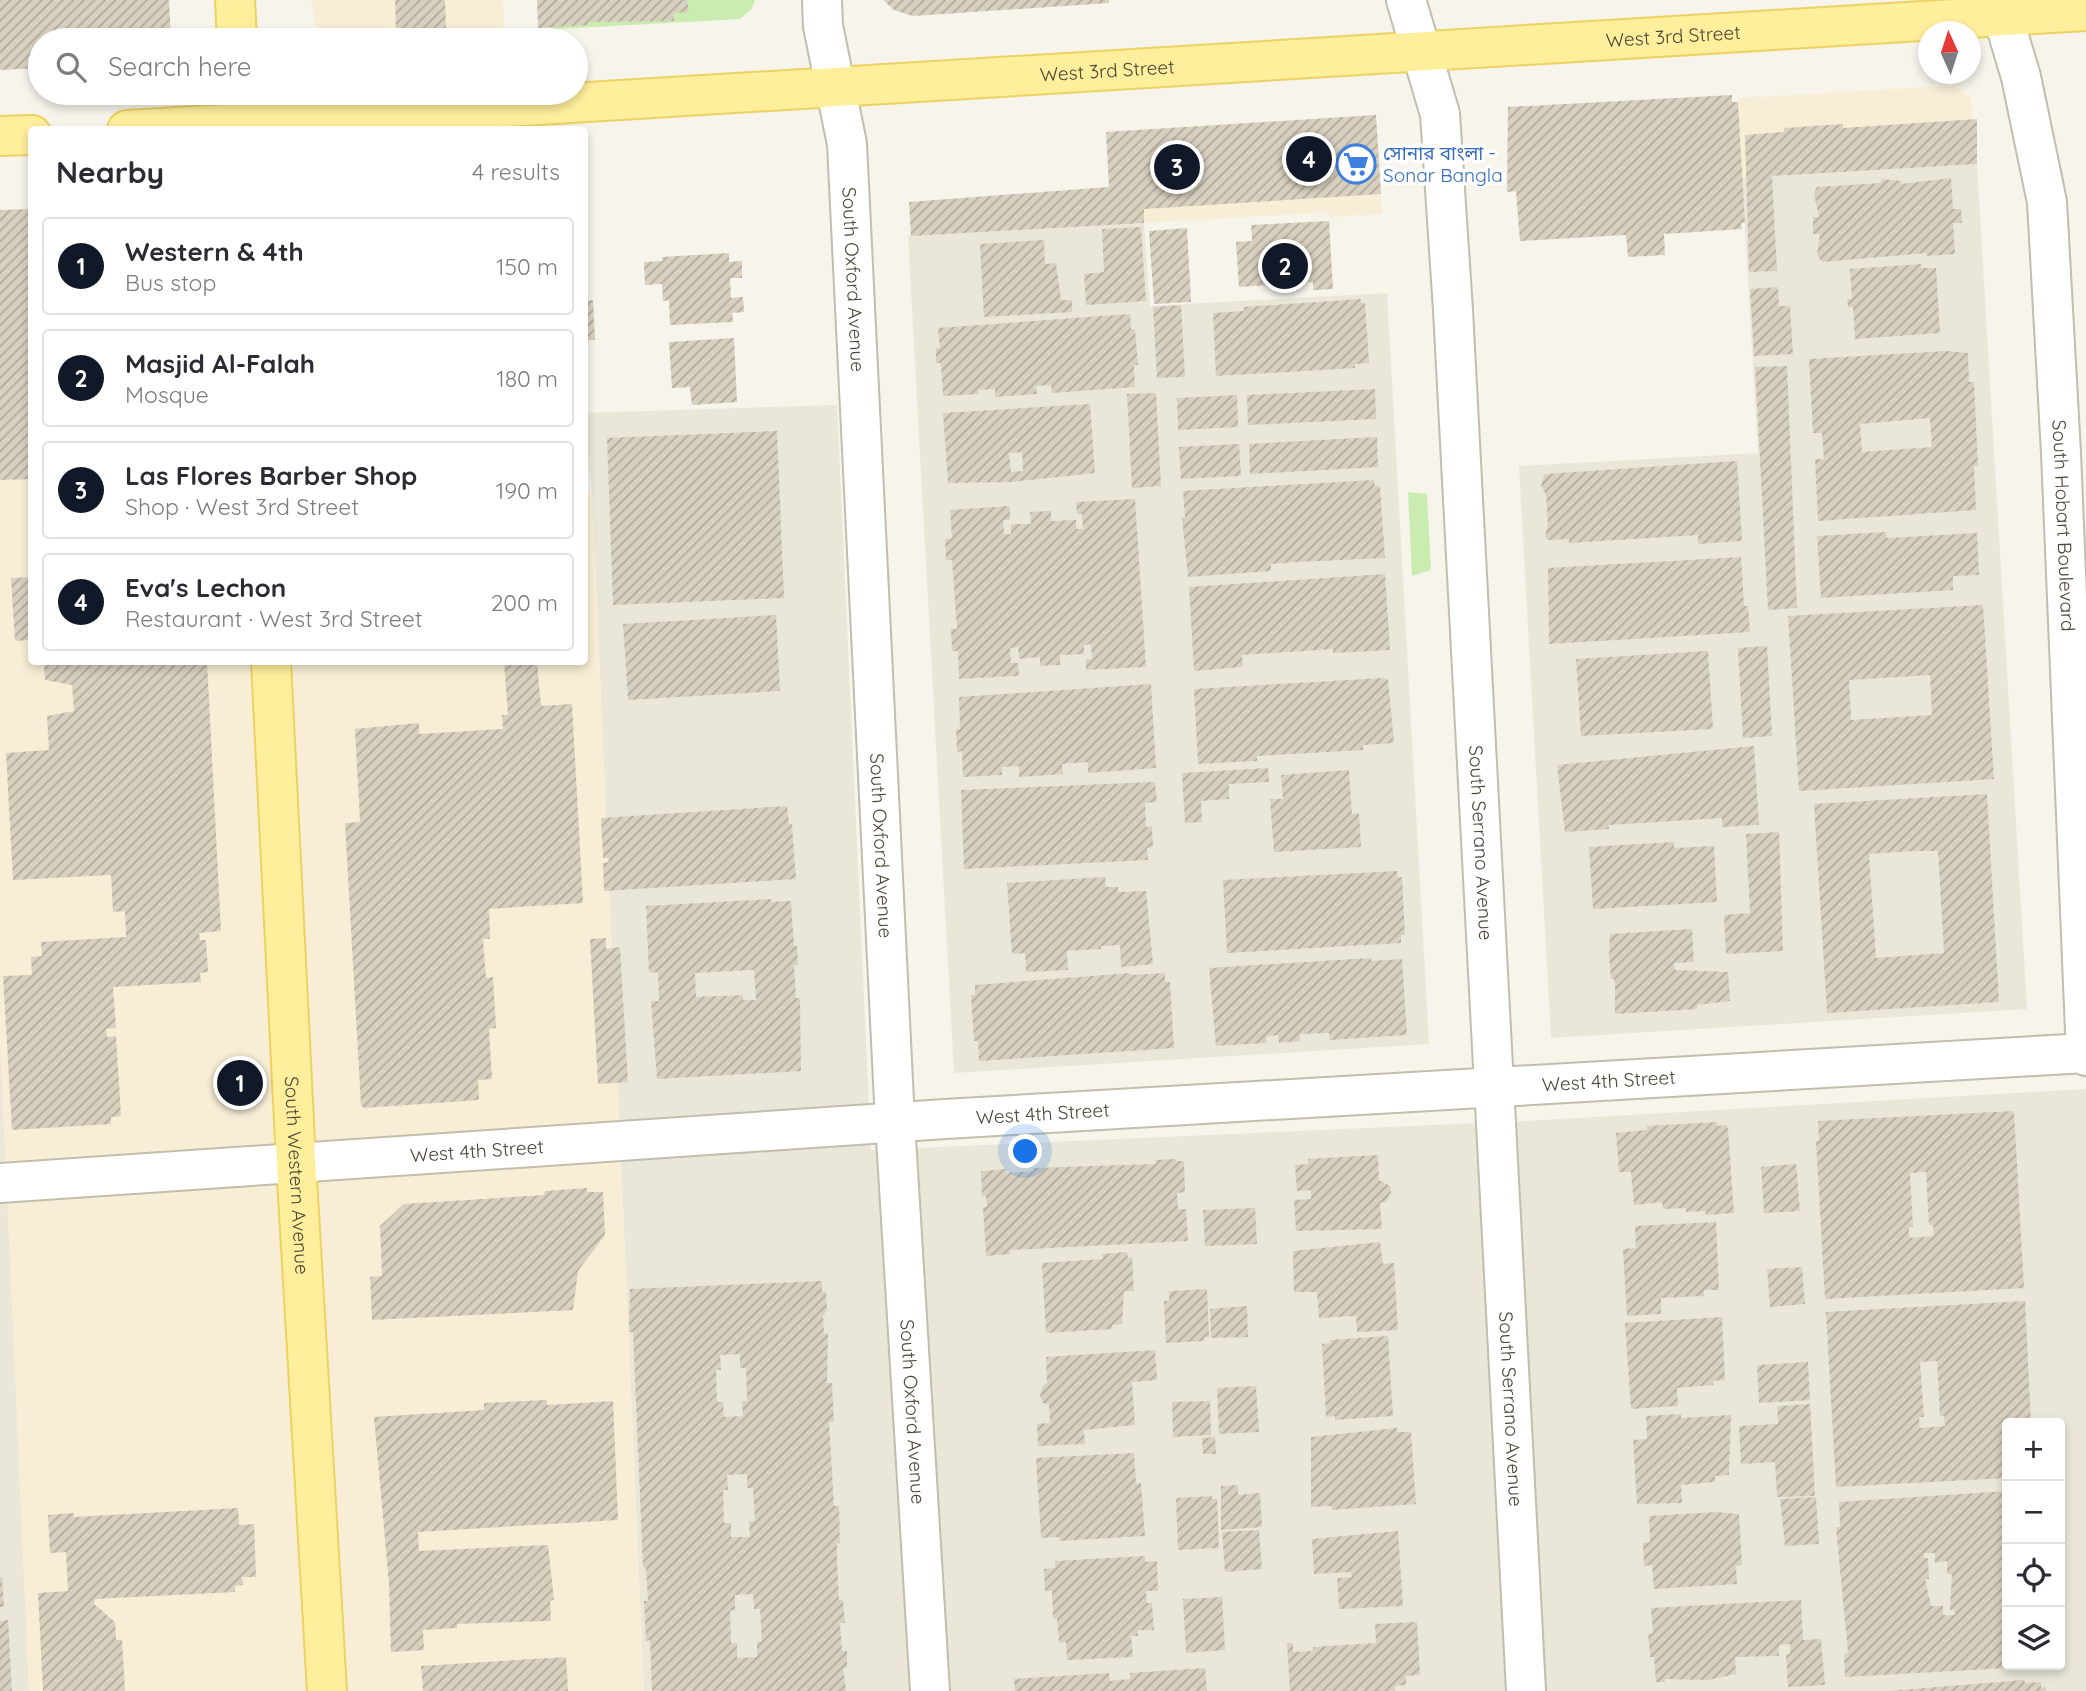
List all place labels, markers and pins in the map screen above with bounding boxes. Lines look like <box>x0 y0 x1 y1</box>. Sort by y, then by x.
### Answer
pin: 4 <box>1286 133 1332 185</box>
pin: 3 <box>1154 141 1200 193</box>
place label: সোনার বাংলা - Sonar Bangla <box>1383 141 1503 187</box>
supermarket icon: সোনার বাংলা - Sonar Bangla <box>1335 143 1377 185</box>
pin: 2 <box>1262 240 1308 292</box>
pin: 1 <box>217 1057 263 1109</box>

